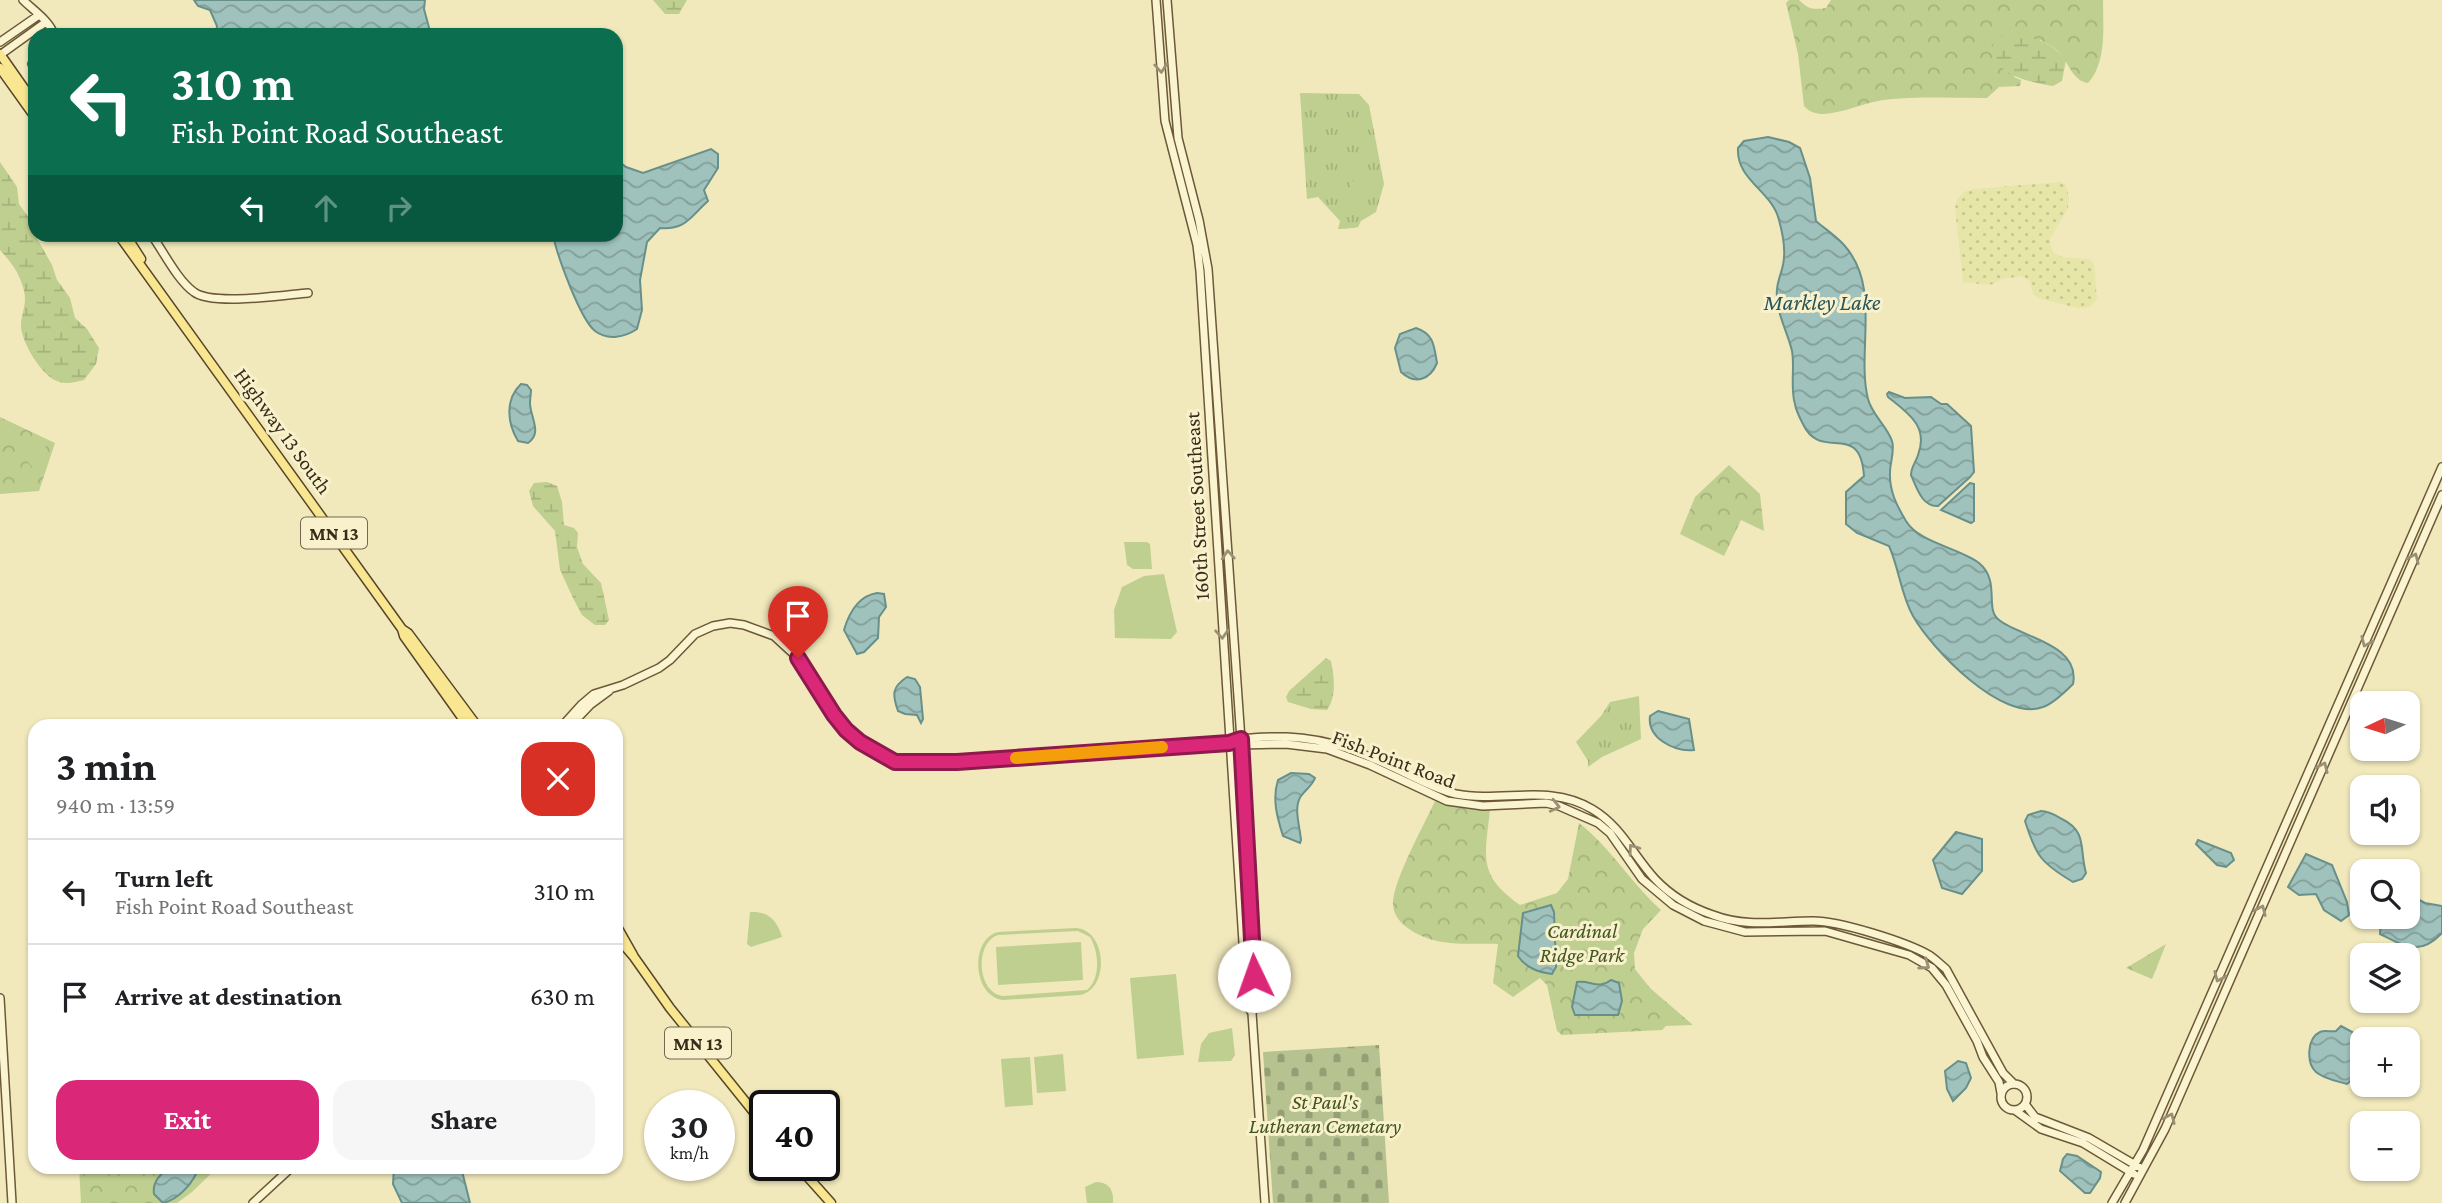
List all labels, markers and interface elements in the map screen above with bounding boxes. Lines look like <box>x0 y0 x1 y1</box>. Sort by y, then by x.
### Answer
icon: left <box>56 56 147 147</box>
text: 310 m <box>171 56 294 111</box>
one-way arrow <box>1153 63 1168 74</box>
text: Fish Point Road Southeast <box>171 114 503 150</box>
icon: left <box>234 189 272 227</box>
icon: ahead <box>307 189 345 227</box>
icon: right <box>380 189 418 227</box>
water label: Markley Lake <box>1763 289 1881 315</box>
street label: Highway 13 South <box>229 363 337 499</box>
street label: 160th Street Southeast <box>1180 410 1214 601</box>
road number: MN 13 <box>301 518 367 548</box>
one-way arrow <box>1221 549 1236 560</box>
one-way arrow <box>2406 553 2420 566</box>
pin <box>768 586 828 658</box>
icon: arrive <box>779 597 817 635</box>
one-way arrow <box>1214 628 1229 639</box>
one-way arrow <box>2360 635 2374 647</box>
north arrow <box>2350 691 2420 761</box>
map controls <box>2350 691 2420 1181</box>
street label: Fish Point Road <box>1329 725 1459 793</box>
text: 3 min <box>56 742 156 789</box>
button: close <box>521 742 595 816</box>
one-way arrow <box>2315 762 2329 774</box>
button: sound <box>2350 775 2420 845</box>
text: 940 m · 13:59 <box>56 792 175 818</box>
one-way arrow <box>1548 798 1560 812</box>
one-way arrow <box>1629 844 1641 857</box>
button: search <box>2350 859 2420 929</box>
text: Turn left <box>115 864 213 893</box>
icon: left <box>56 873 94 911</box>
text: 310 m <box>534 877 595 906</box>
text: Fish Point Road Southeast <box>115 893 353 919</box>
one-way arrow <box>2253 904 2267 917</box>
park label: Cardinal Ridge Park <box>1540 919 1625 967</box>
position arrow <box>1217 939 1291 1013</box>
button: layers <box>2350 943 2420 1013</box>
one-way arrow <box>1917 957 1930 969</box>
one-way arrow <box>2213 970 2227 983</box>
icon: arrive <box>56 978 94 1016</box>
text: Arrive at destination <box>115 982 342 1011</box>
text: 630 m <box>530 982 595 1011</box>
button: + <box>2350 1027 2420 1097</box>
road number: MN 13 <box>665 1028 731 1058</box>
button: Exit <box>56 1080 319 1160</box>
button: Share <box>333 1080 595 1160</box>
speed limit sign: 40 <box>749 1090 840 1181</box>
park label: St Paul's Lutheran Cemetary <box>1249 1090 1402 1138</box>
text: 30 <box>670 1107 709 1146</box>
button: − <box>2350 1111 2420 1181</box>
one-way arrow <box>2162 1113 2176 1125</box>
text: km/h <box>670 1143 709 1163</box>

